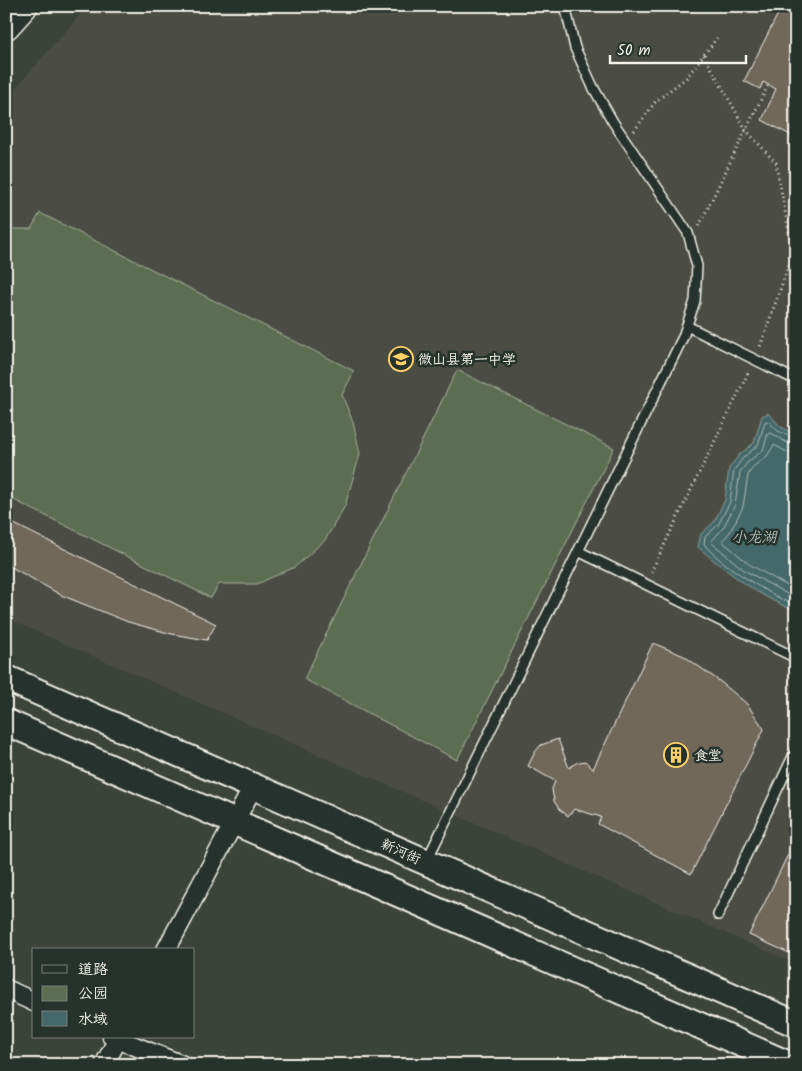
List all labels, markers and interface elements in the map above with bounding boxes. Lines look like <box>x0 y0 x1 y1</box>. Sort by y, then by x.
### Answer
scale bar <box>610 32 746 64</box>
text: 50 m <box>617 39 651 63</box>
school or university icon: 微山县第一中学 <box>388 346 414 372</box>
place label: 微山县第一中学 <box>418 349 516 371</box>
water label: 小龙湖 <box>731 526 778 550</box>
building icon: 食堂 <box>663 742 689 768</box>
place label: 食堂 <box>694 745 722 767</box>
street label: 新河街 <box>377 833 424 871</box>
legend <box>32 948 195 1038</box>
text: 道路 <box>78 958 108 982</box>
text: 公园 <box>78 982 108 1006</box>
text: 水域 <box>78 1008 108 1032</box>

